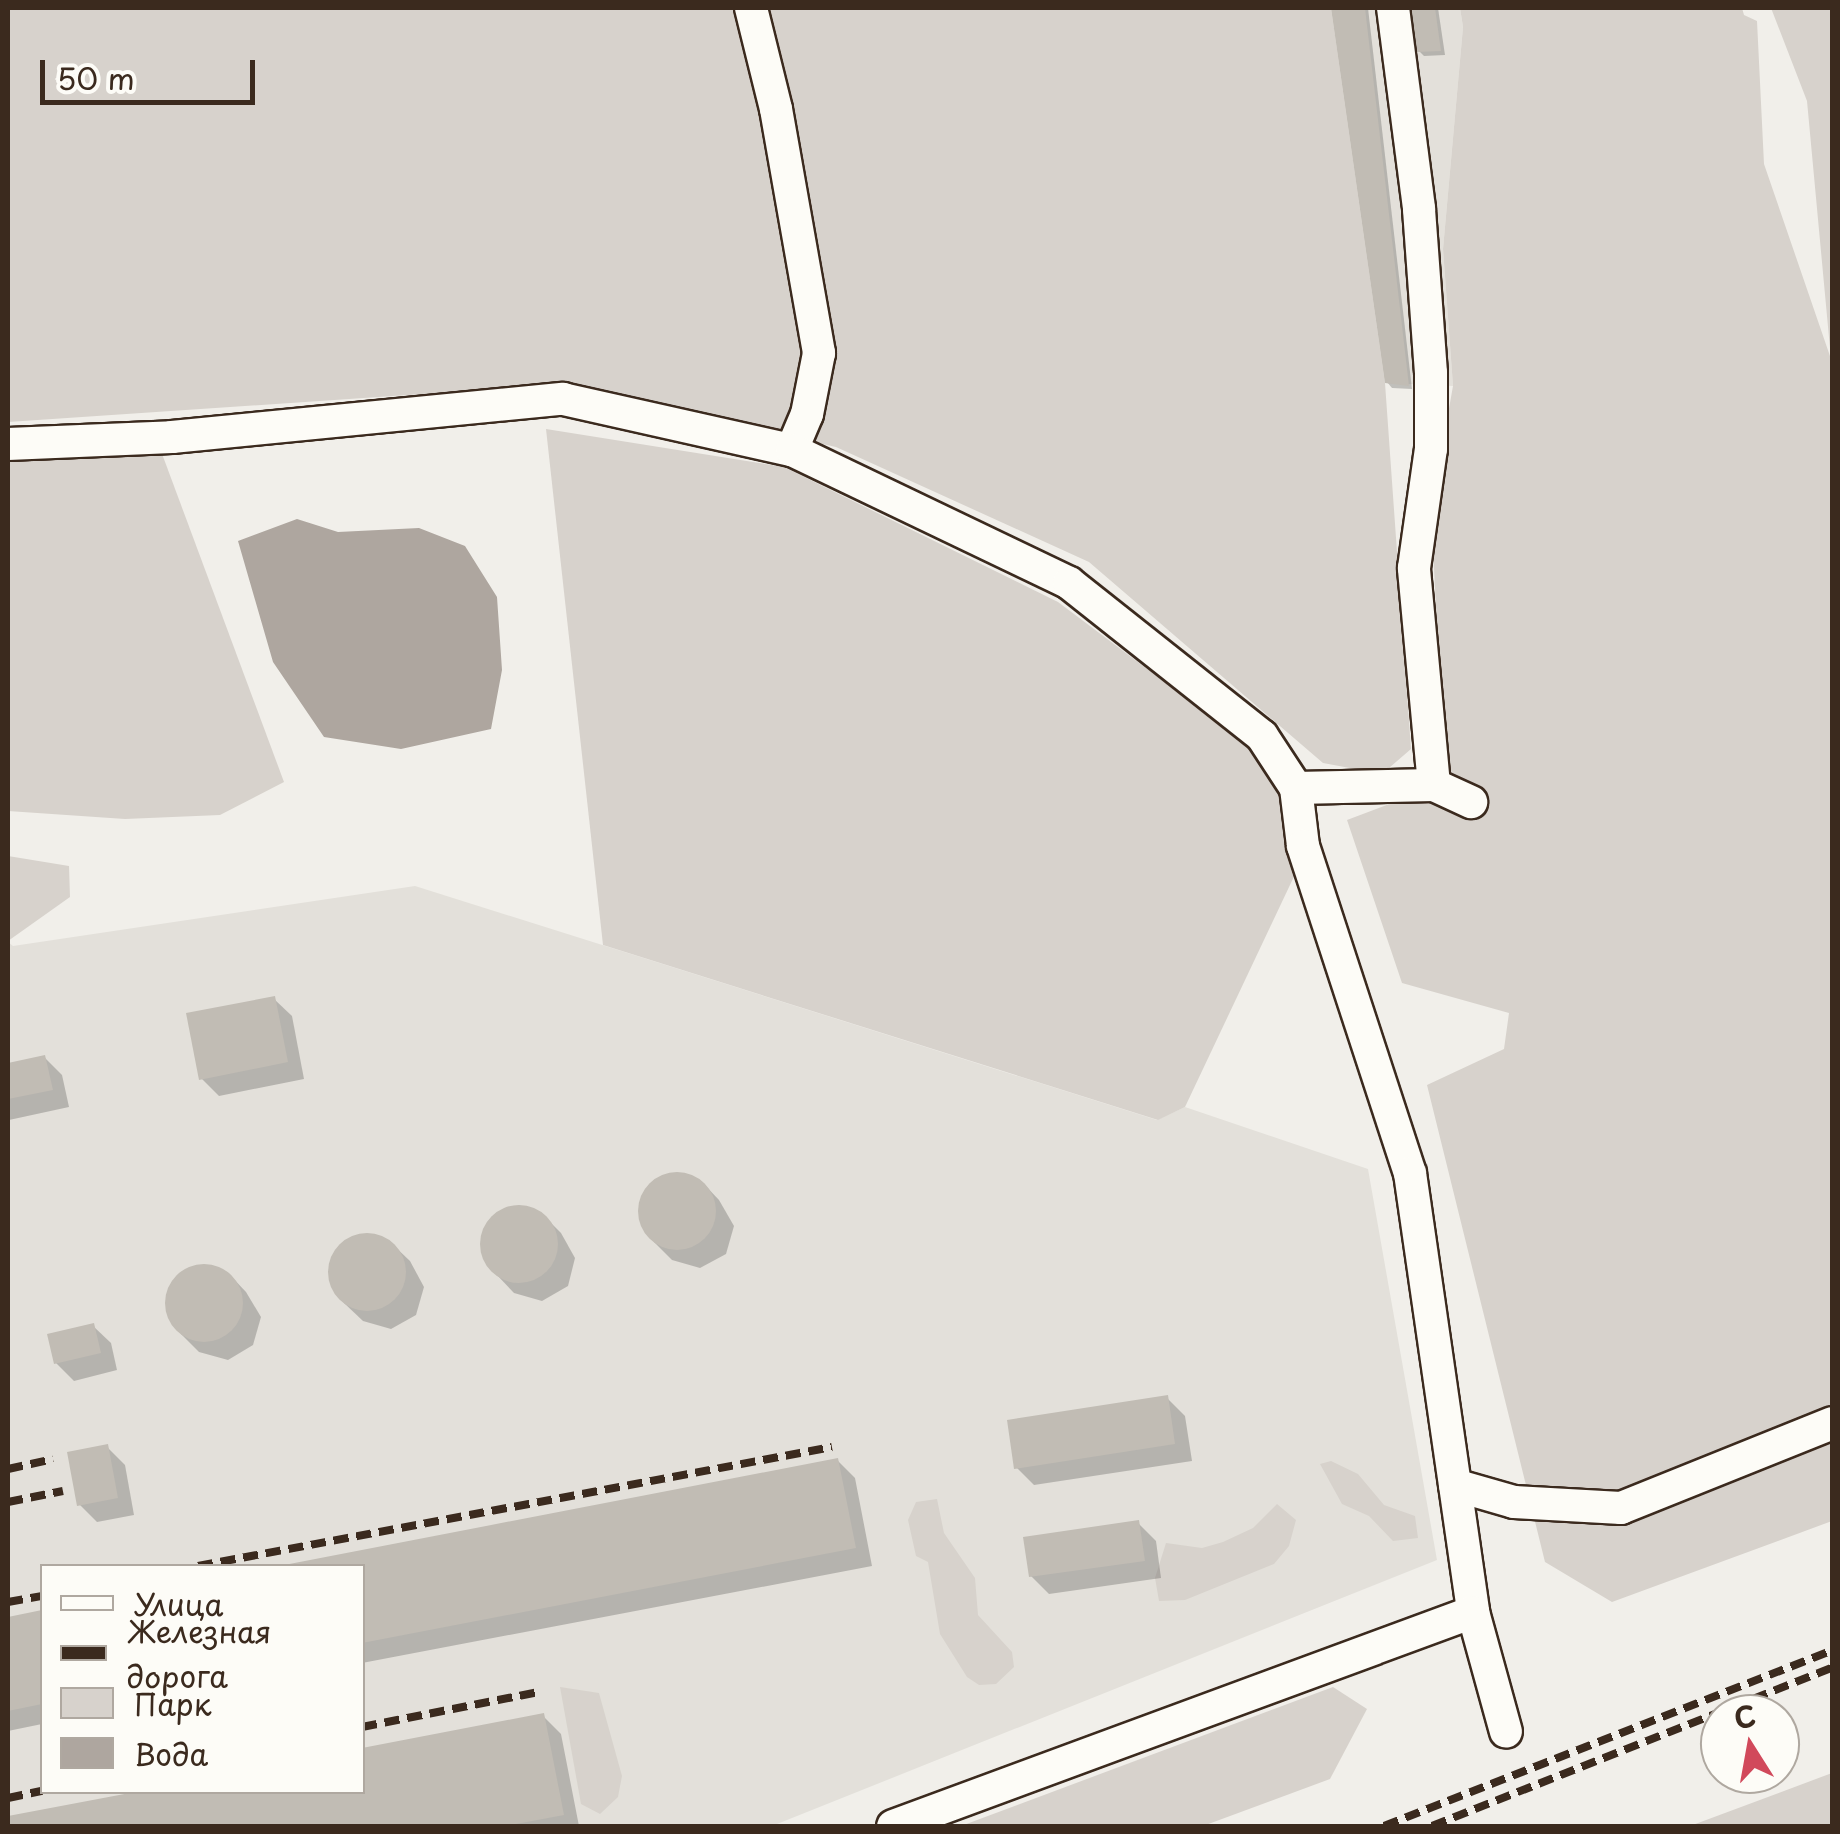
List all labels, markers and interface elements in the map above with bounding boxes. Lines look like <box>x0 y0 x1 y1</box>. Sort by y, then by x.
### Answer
scale bar <box>45 40 260 102</box>
text: 50 m <box>57 55 135 100</box>
legend <box>40 1564 365 1794</box>
text: Улица <box>134 1581 223 1626</box>
text: Железная дорога <box>127 1608 272 1698</box>
text: Парк <box>134 1681 211 1726</box>
text: С <box>1730 1693 1759 1739</box>
north arrow <box>1700 1694 1800 1794</box>
text: Вода <box>134 1731 208 1776</box>

